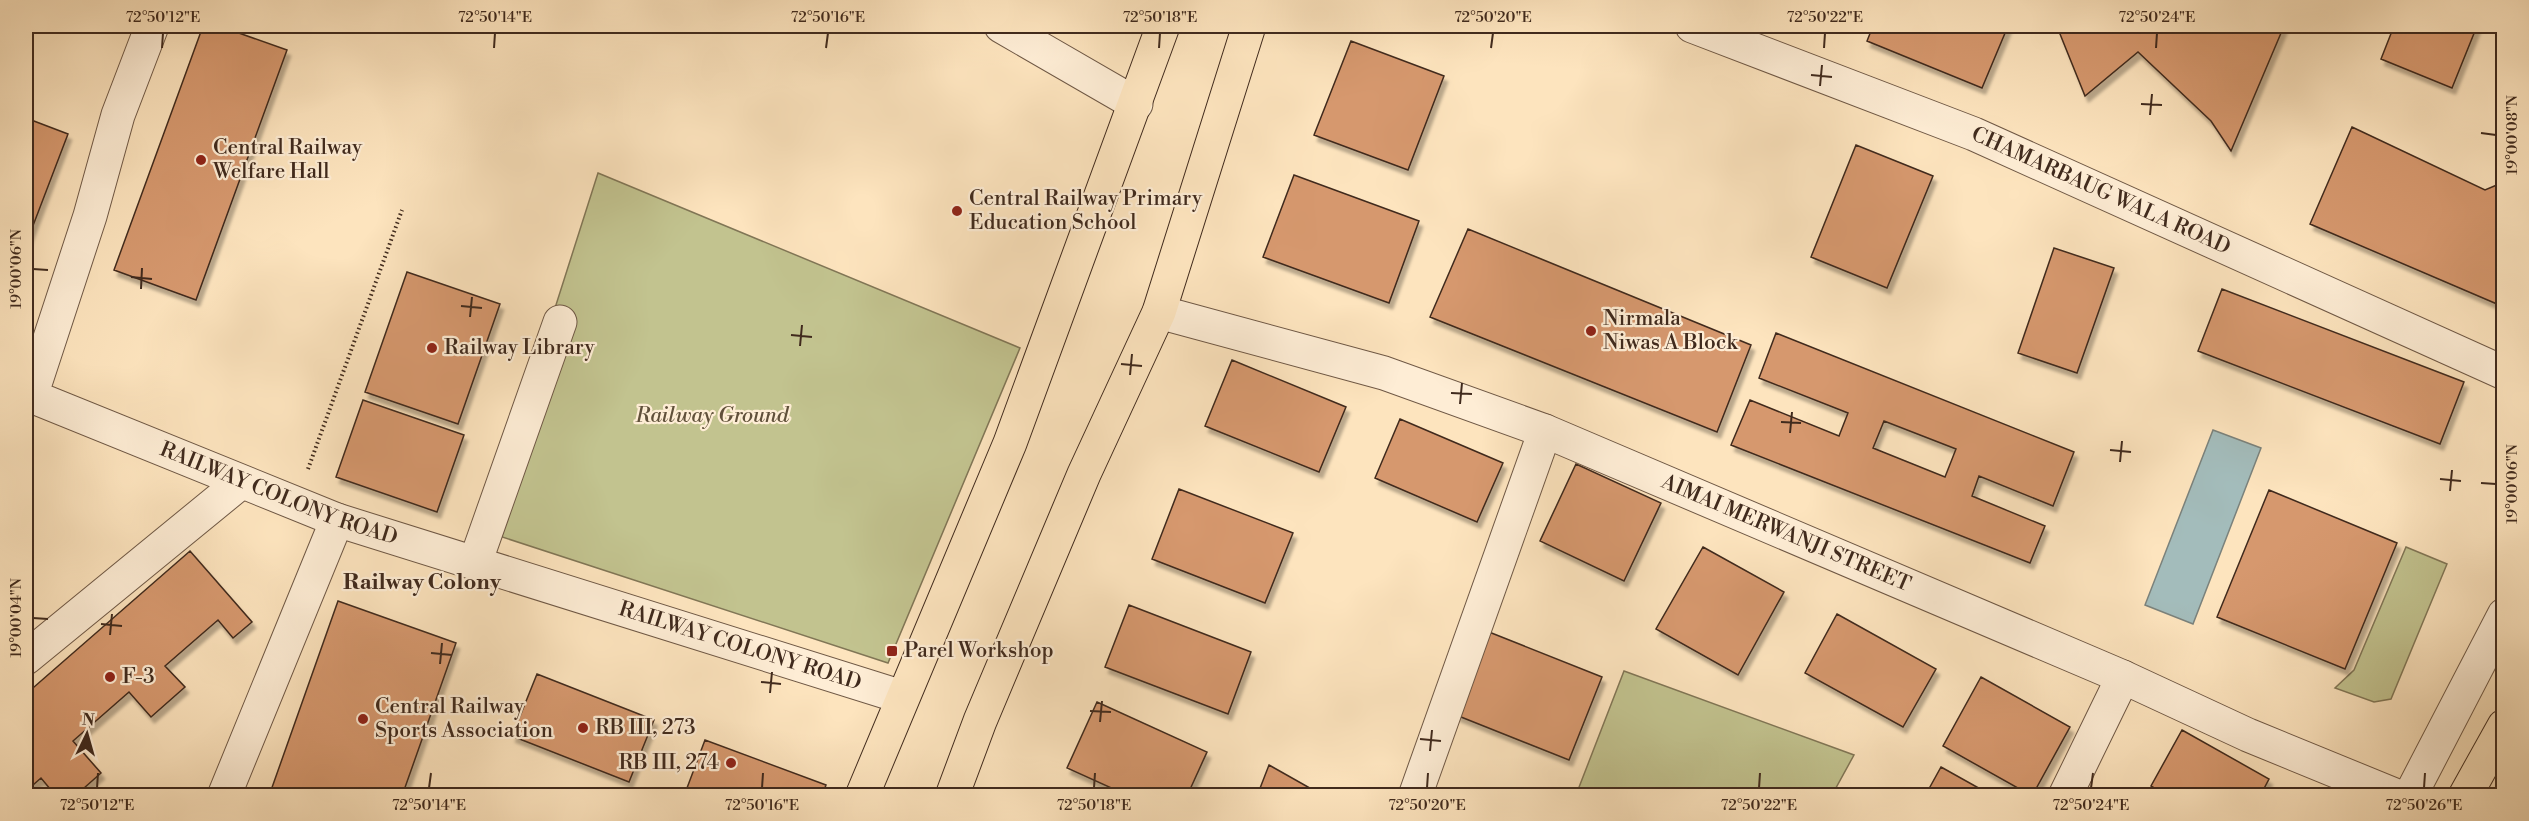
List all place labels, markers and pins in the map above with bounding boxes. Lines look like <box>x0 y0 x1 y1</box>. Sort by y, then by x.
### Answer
place label: Central Railway Welfare Hall <box>212 135 363 185</box>
marker: Central Railway Welfare Hall <box>194 153 208 167</box>
place label: Central Railway Primary Education School <box>969 186 1203 236</box>
marker: Central Railway Primary Education School <box>950 204 964 218</box>
place label: Nirmala Niwas A Block <box>1603 306 1738 356</box>
marker: Nirmala Niwas A Block <box>1584 324 1598 338</box>
place label: Railway Library <box>444 335 596 361</box>
marker: Railway Library <box>425 341 439 355</box>
place label: Parel Workshop <box>904 638 1054 664</box>
marker: Parel Workshop <box>885 644 899 658</box>
place label: F-3 <box>122 664 155 690</box>
marker: F-3 <box>103 670 117 684</box>
place label: Central Railway Sports Association <box>375 694 554 744</box>
marker: Central Railway Sports Association <box>356 712 370 726</box>
place label: RB III, 273 <box>595 715 696 741</box>
marker: RB III, 273 <box>576 721 590 735</box>
place label: RB III, 274 <box>619 750 719 776</box>
marker: RB III, 274 <box>724 756 738 770</box>

